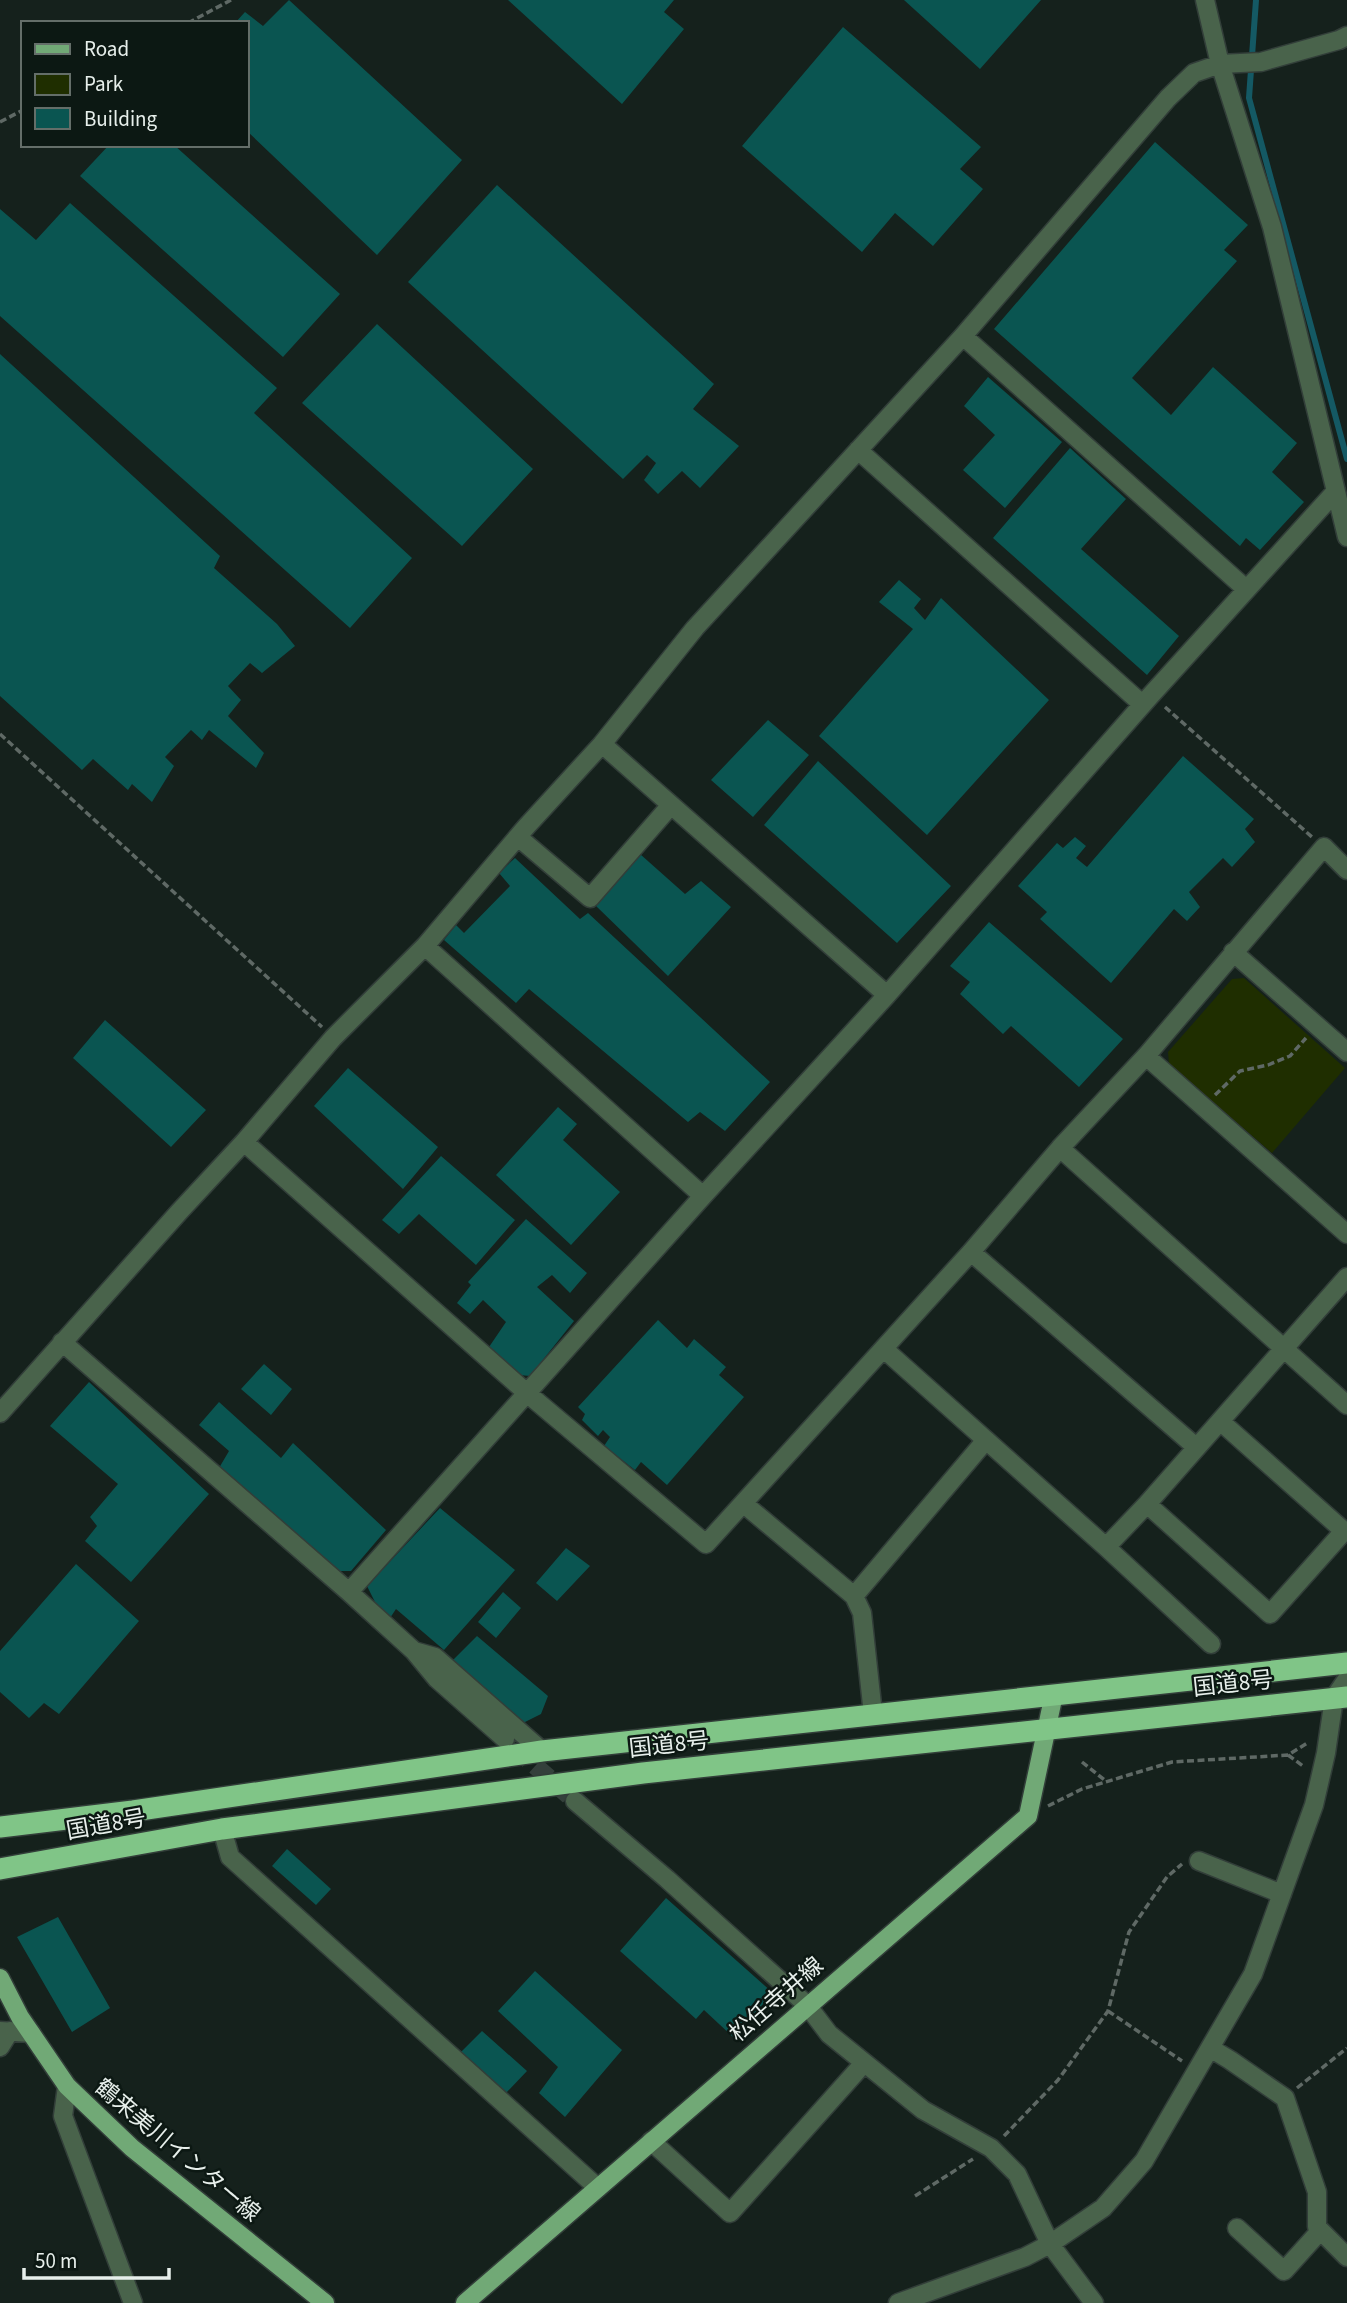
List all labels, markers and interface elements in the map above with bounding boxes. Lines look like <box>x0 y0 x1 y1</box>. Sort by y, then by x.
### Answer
legend <box>21 21 248 147</box>
text: Road <box>84 34 129 64</box>
text: Park <box>84 69 124 99</box>
text: Building <box>84 104 158 134</box>
street label: 国道8号 <box>1191 1663 1275 1704</box>
street label: 国道8号 <box>627 1724 711 1765</box>
street label: 国道8号 <box>64 1801 149 1848</box>
street label: 松任寺井線 <box>722 1949 831 2050</box>
street label: 鶴来美川インター線 <box>88 2071 268 2230</box>
scale bar <box>24 2236 170 2280</box>
text: 50 m <box>35 2246 77 2276</box>

